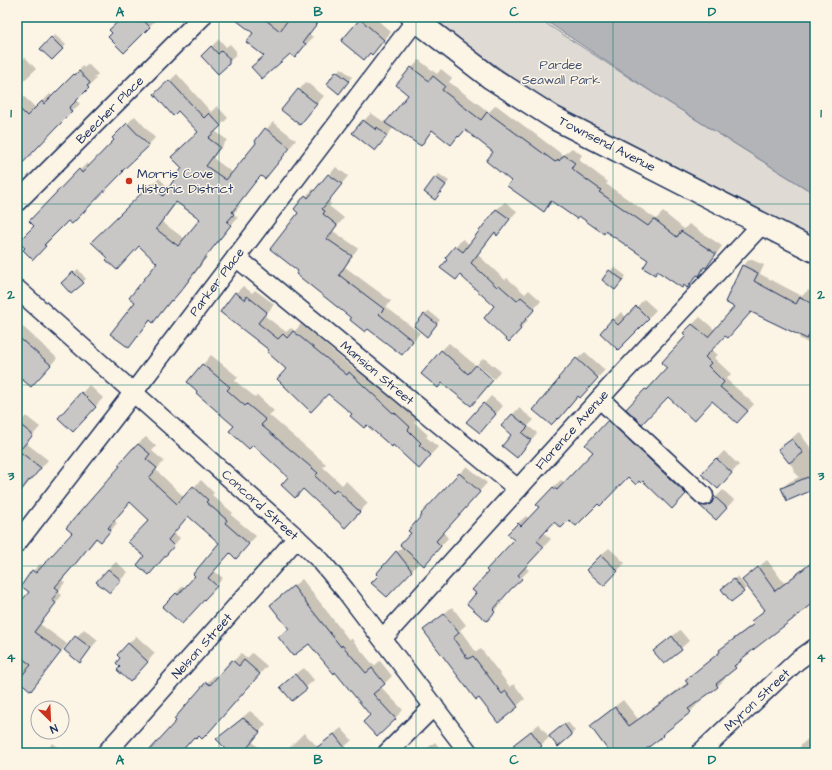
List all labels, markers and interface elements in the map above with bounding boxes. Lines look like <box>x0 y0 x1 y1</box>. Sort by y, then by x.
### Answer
text: A <box>116 3 125 21</box>
text: B <box>313 3 323 21</box>
text: C <box>509 3 519 21</box>
text: D <box>708 3 717 21</box>
park label: Pardee Seawall Park <box>522 56 600 89</box>
street label: Beecher Place <box>72 72 148 148</box>
text: 1 <box>10 104 12 122</box>
text: 1 <box>820 104 822 122</box>
street label: Townsend Avenue <box>555 112 659 176</box>
place label: Morris Cove Historic District <box>137 165 234 198</box>
marker: Morris Cove Historic District <box>124 176 134 186</box>
street label: Parker Place <box>185 244 249 320</box>
text: 2 <box>6 286 15 304</box>
text: 2 <box>816 286 825 304</box>
street label: Mansion Street <box>336 337 418 410</box>
street label: Florence Avenue <box>531 386 613 474</box>
street label: Concord Street <box>218 466 303 545</box>
text: 3 <box>7 467 15 485</box>
text: 3 <box>817 467 825 485</box>
street label: Nelson Street <box>168 609 237 683</box>
text: 4 <box>7 649 16 667</box>
text: 4 <box>817 649 826 667</box>
street label: Myron Street <box>720 664 795 736</box>
north arrow <box>30 700 70 740</box>
text: N <box>48 720 60 737</box>
text: A <box>116 751 125 769</box>
text: B <box>313 751 323 769</box>
text: C <box>509 751 519 769</box>
text: D <box>708 751 717 769</box>

